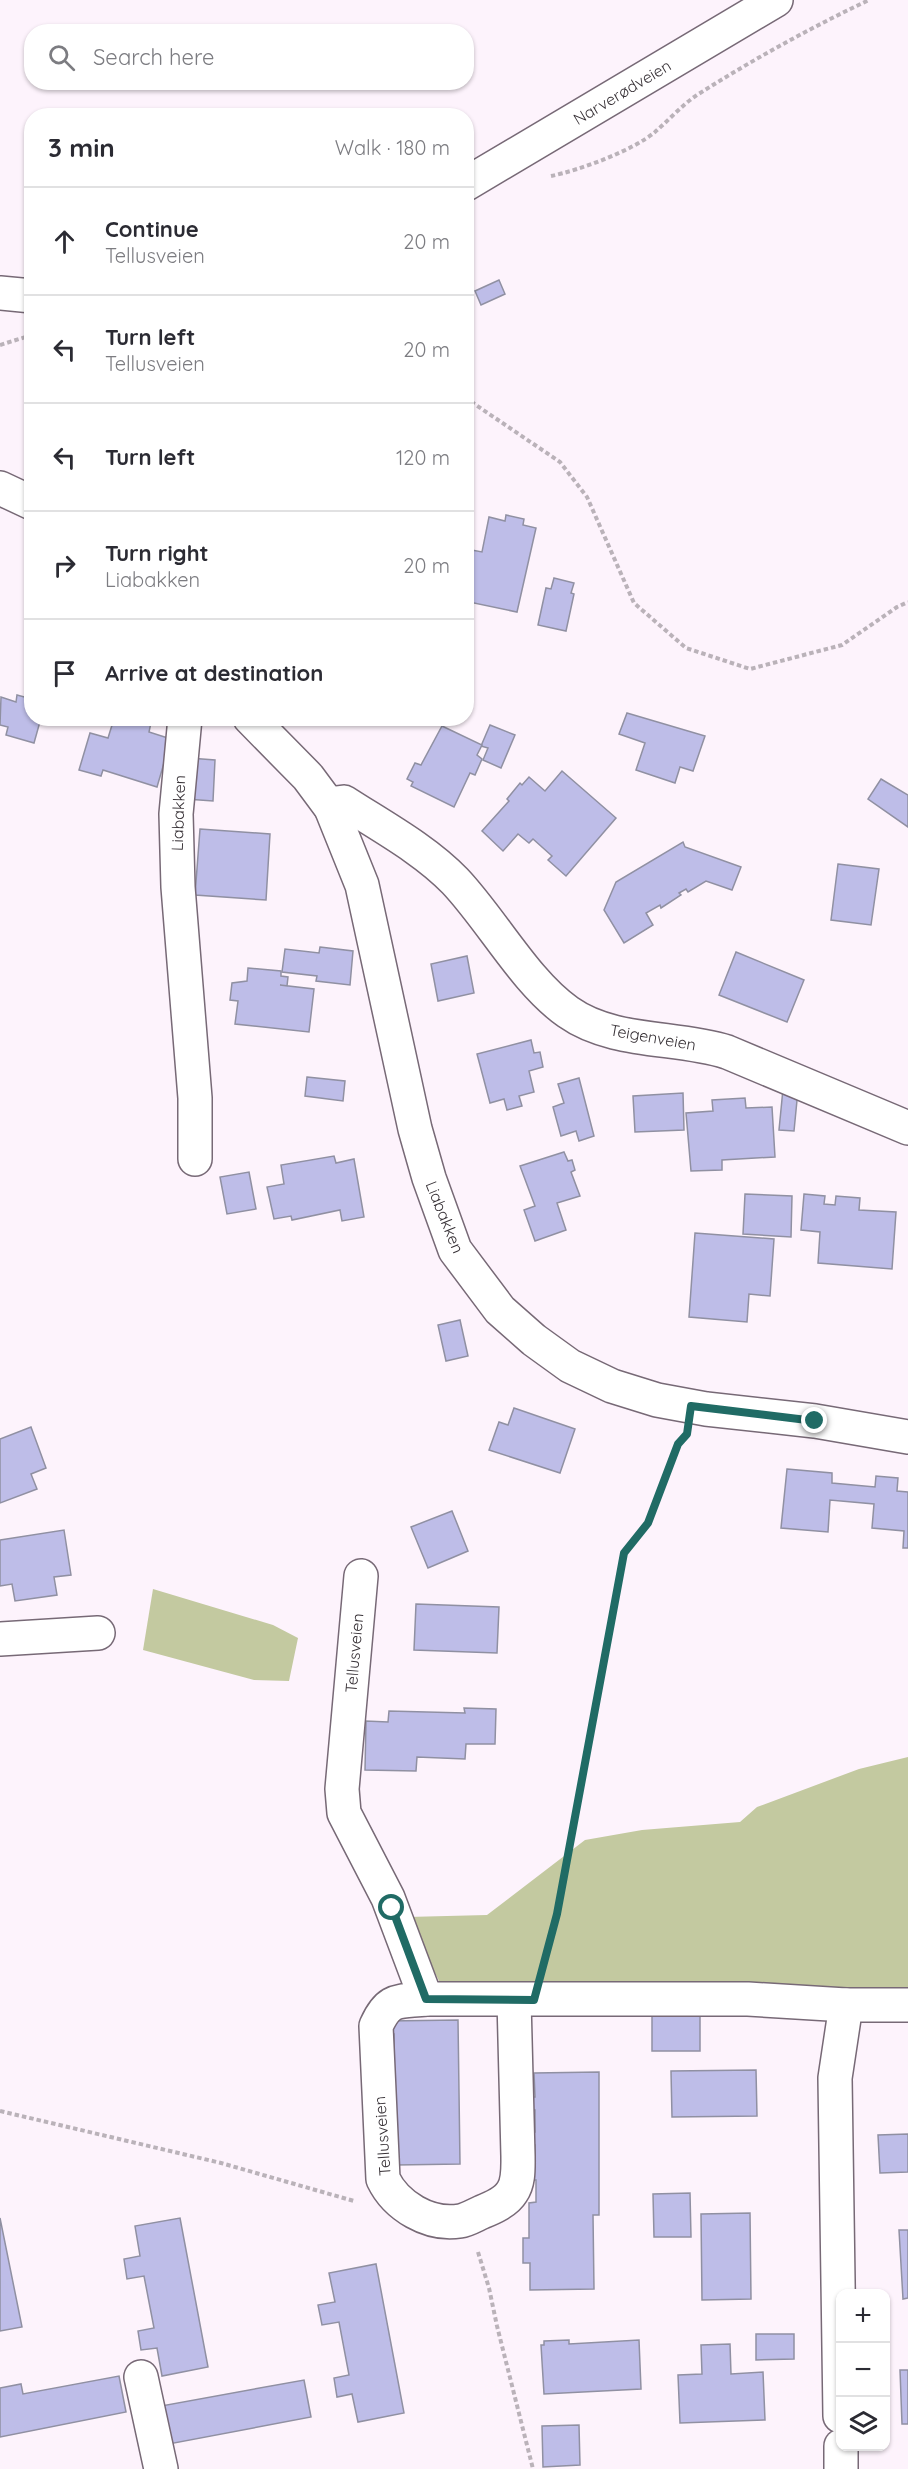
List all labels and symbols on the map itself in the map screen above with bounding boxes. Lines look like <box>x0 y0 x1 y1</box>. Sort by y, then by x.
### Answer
street label: Narverødveien <box>570 55 674 129</box>
street label: Liabakken <box>167 775 189 851</box>
street label: Teigenveien <box>608 1020 698 1054</box>
street label: Liabakken <box>421 1178 469 1256</box>
route end <box>801 1407 827 1433</box>
street label: Tellusveien <box>341 1612 367 1694</box>
route start <box>378 1894 404 1920</box>
street label: Tellusveien <box>369 2095 395 2177</box>

